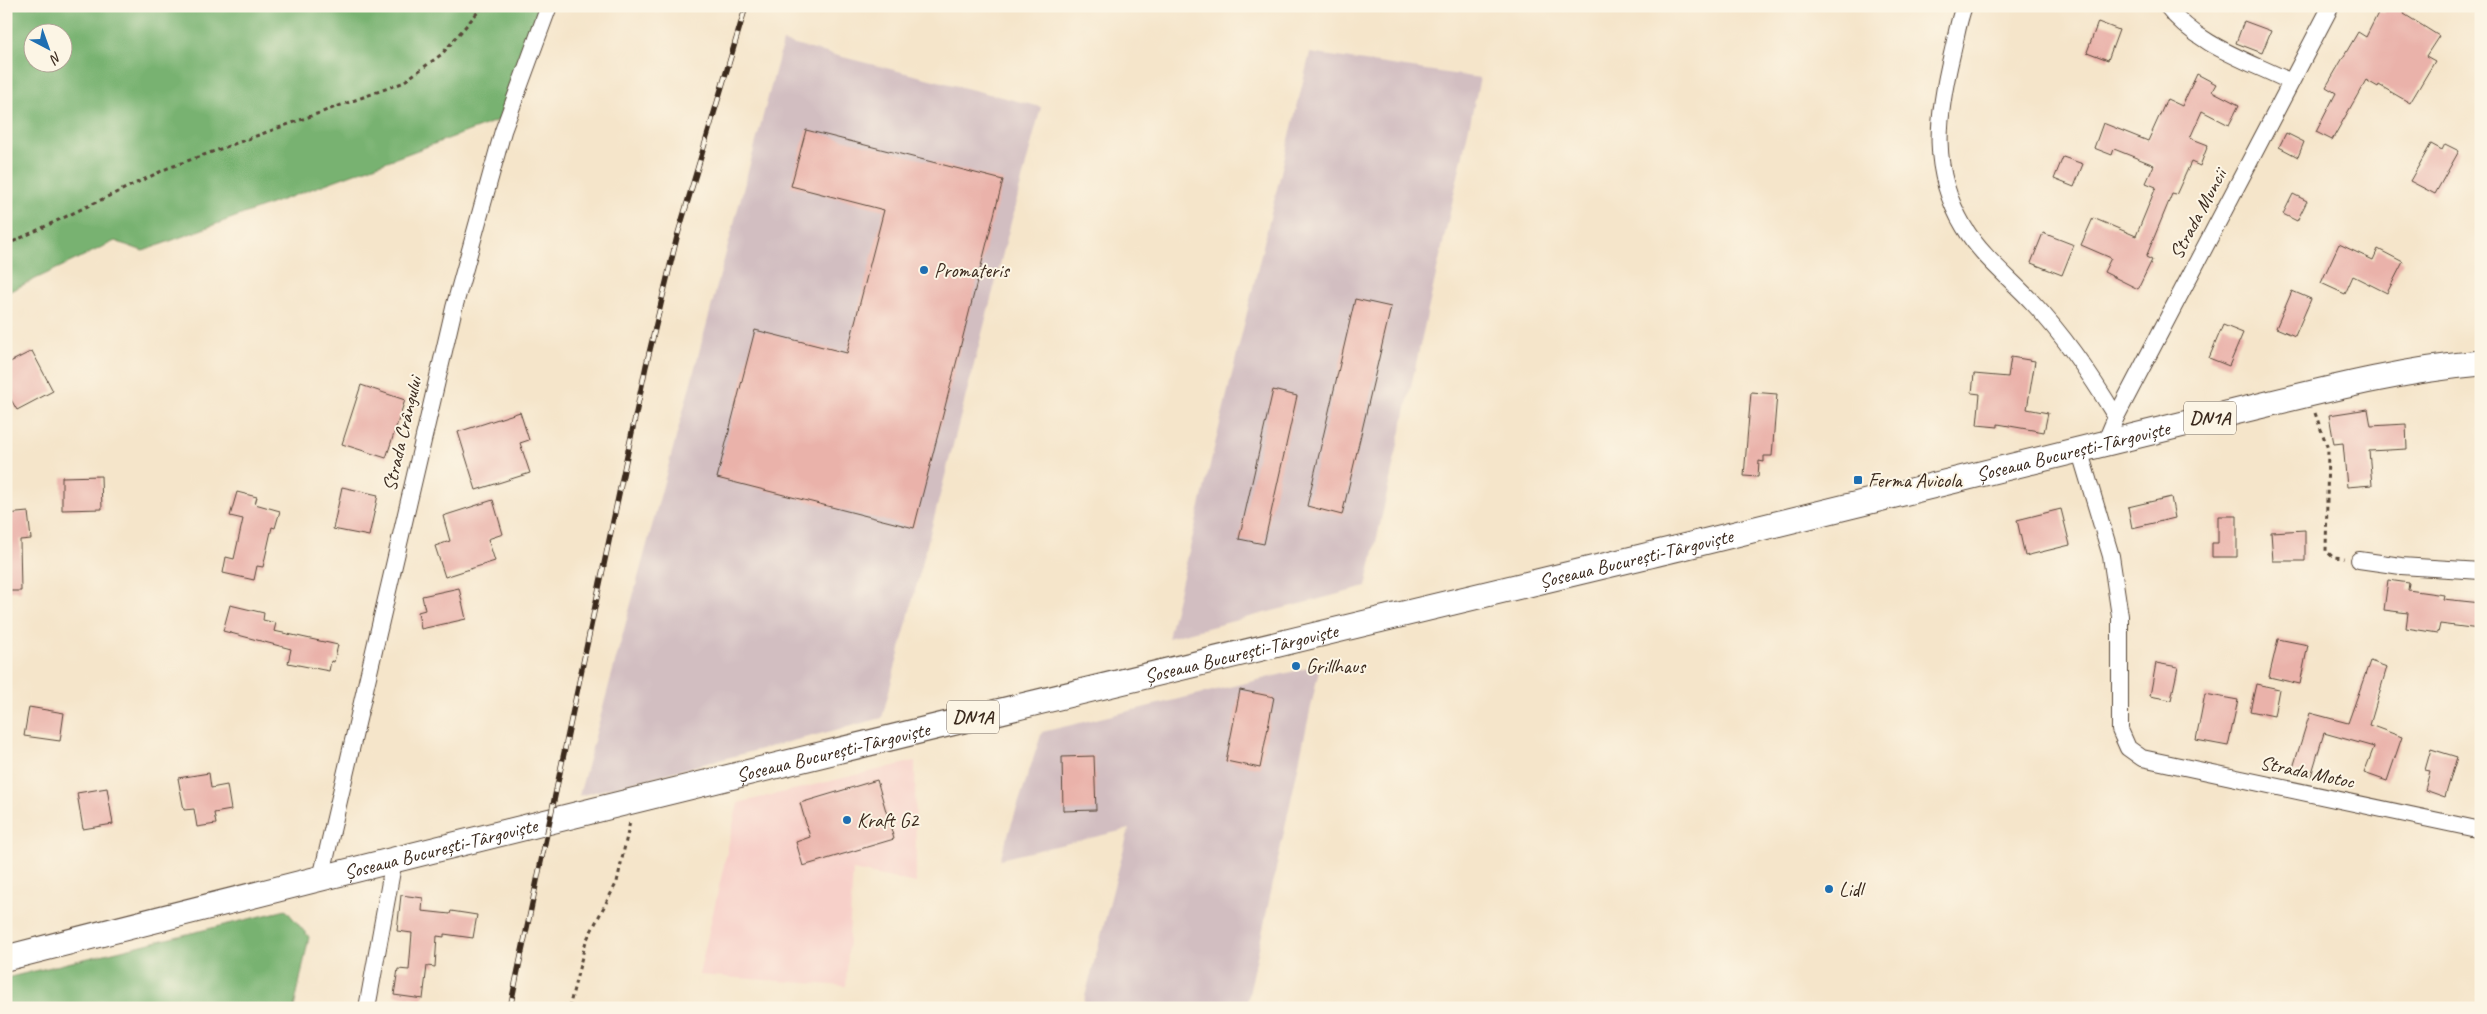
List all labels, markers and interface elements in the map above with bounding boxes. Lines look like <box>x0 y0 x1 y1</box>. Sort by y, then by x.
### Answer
north arrow <box>22 22 72 72</box>
text: N <box>46 48 65 68</box>
street label: Strada Muncii <box>2164 163 2233 263</box>
place label: Promateris <box>934 258 1011 283</box>
marker: Promateris <box>918 264 930 276</box>
street label: Strada Crângului <box>377 372 428 494</box>
road number: DN1A <box>2184 402 2236 434</box>
street label: Șoseaua București-Târgoviște <box>1974 415 2173 487</box>
place label: Ferma Avicola <box>1868 468 1964 493</box>
marker: Ferma Avicola <box>1852 474 1864 486</box>
street label: Șoseaua București-Târgoviște <box>1536 523 1737 594</box>
street label: Șoseaua București-Târgoviște <box>1142 617 1342 688</box>
place label: Grillhaus <box>1306 654 1367 679</box>
marker: Grillhaus <box>1290 660 1302 672</box>
road number: DN1A <box>947 700 999 734</box>
street label: Șoseaua București-Târgoviște <box>734 716 933 788</box>
street label: Strada Motoc <box>2258 750 2357 794</box>
place label: Kraft G2 <box>857 808 920 833</box>
street label: Șoseaua București-Târgoviște <box>341 812 541 885</box>
marker: Kraft G2 <box>841 814 853 826</box>
place label: Lidl <box>1839 877 1866 902</box>
marker: Lidl <box>1823 883 1835 895</box>

